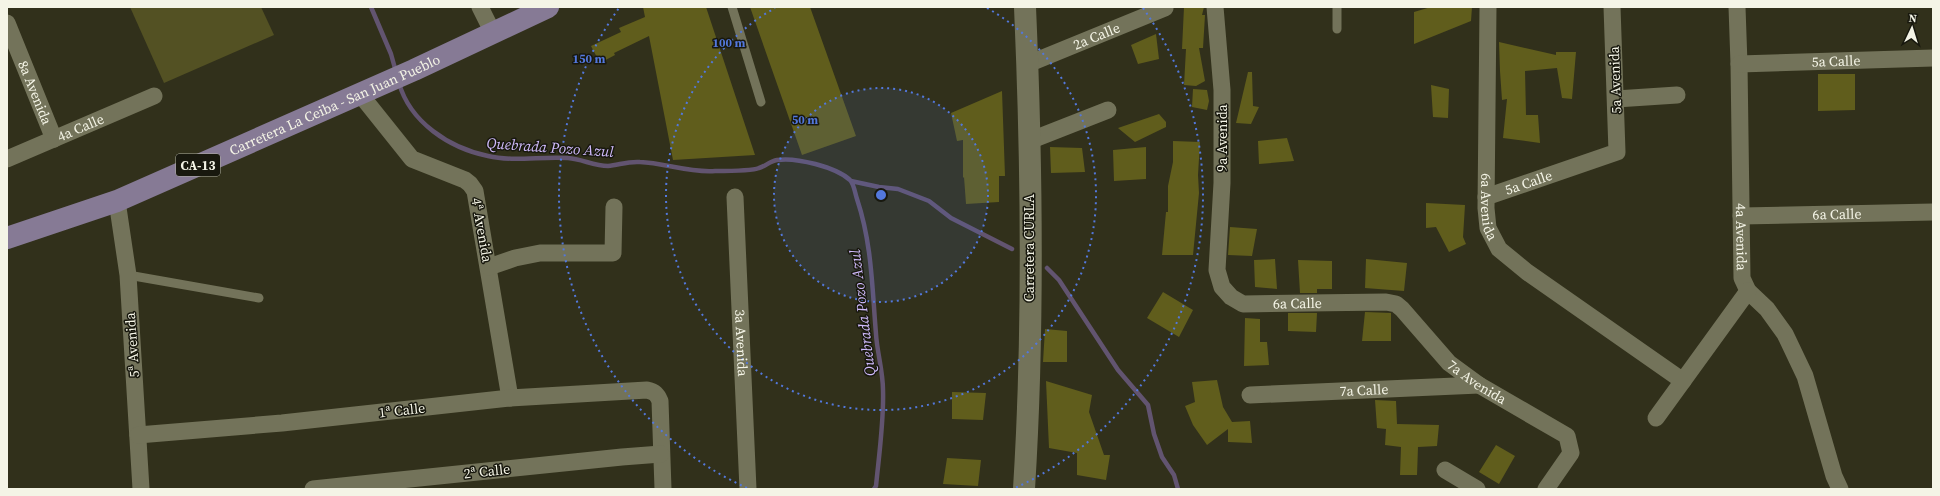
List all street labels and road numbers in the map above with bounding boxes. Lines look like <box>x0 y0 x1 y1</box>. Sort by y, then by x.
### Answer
street label: 2a Calle <box>1070 17 1123 55</box>
street label: 5a Avenida <box>1604 45 1626 114</box>
street label: Carretera La Ceiba - San Juan Pueblo <box>226 49 444 160</box>
street label: 5a Calle <box>1811 50 1861 72</box>
street label: 8a Avenida <box>13 58 57 128</box>
street label: 9a Avenida <box>1212 103 1232 172</box>
street label: 4a Calle <box>54 109 107 146</box>
road number: CA-13 <box>176 154 220 176</box>
street label: 5a Calle <box>1502 165 1555 200</box>
street label: 6a Avenida <box>1476 173 1503 245</box>
street label: Carretera CURLA <box>1019 193 1039 302</box>
street label: 4ª Avenida <box>466 196 498 265</box>
street label: 4a Avenida <box>1731 203 1752 272</box>
street label: 6a Calle <box>1812 203 1862 225</box>
street label: 6a Calle <box>1273 293 1322 314</box>
street label: 3a Avenida <box>730 309 753 378</box>
street label: 5ª Avenida <box>120 311 144 378</box>
street label: 7a Avenida <box>1443 355 1511 409</box>
street label: 7a Calle <box>1339 379 1389 401</box>
street label: 1ª Calle <box>378 398 426 422</box>
street label: 2ª Calle <box>463 459 511 483</box>

